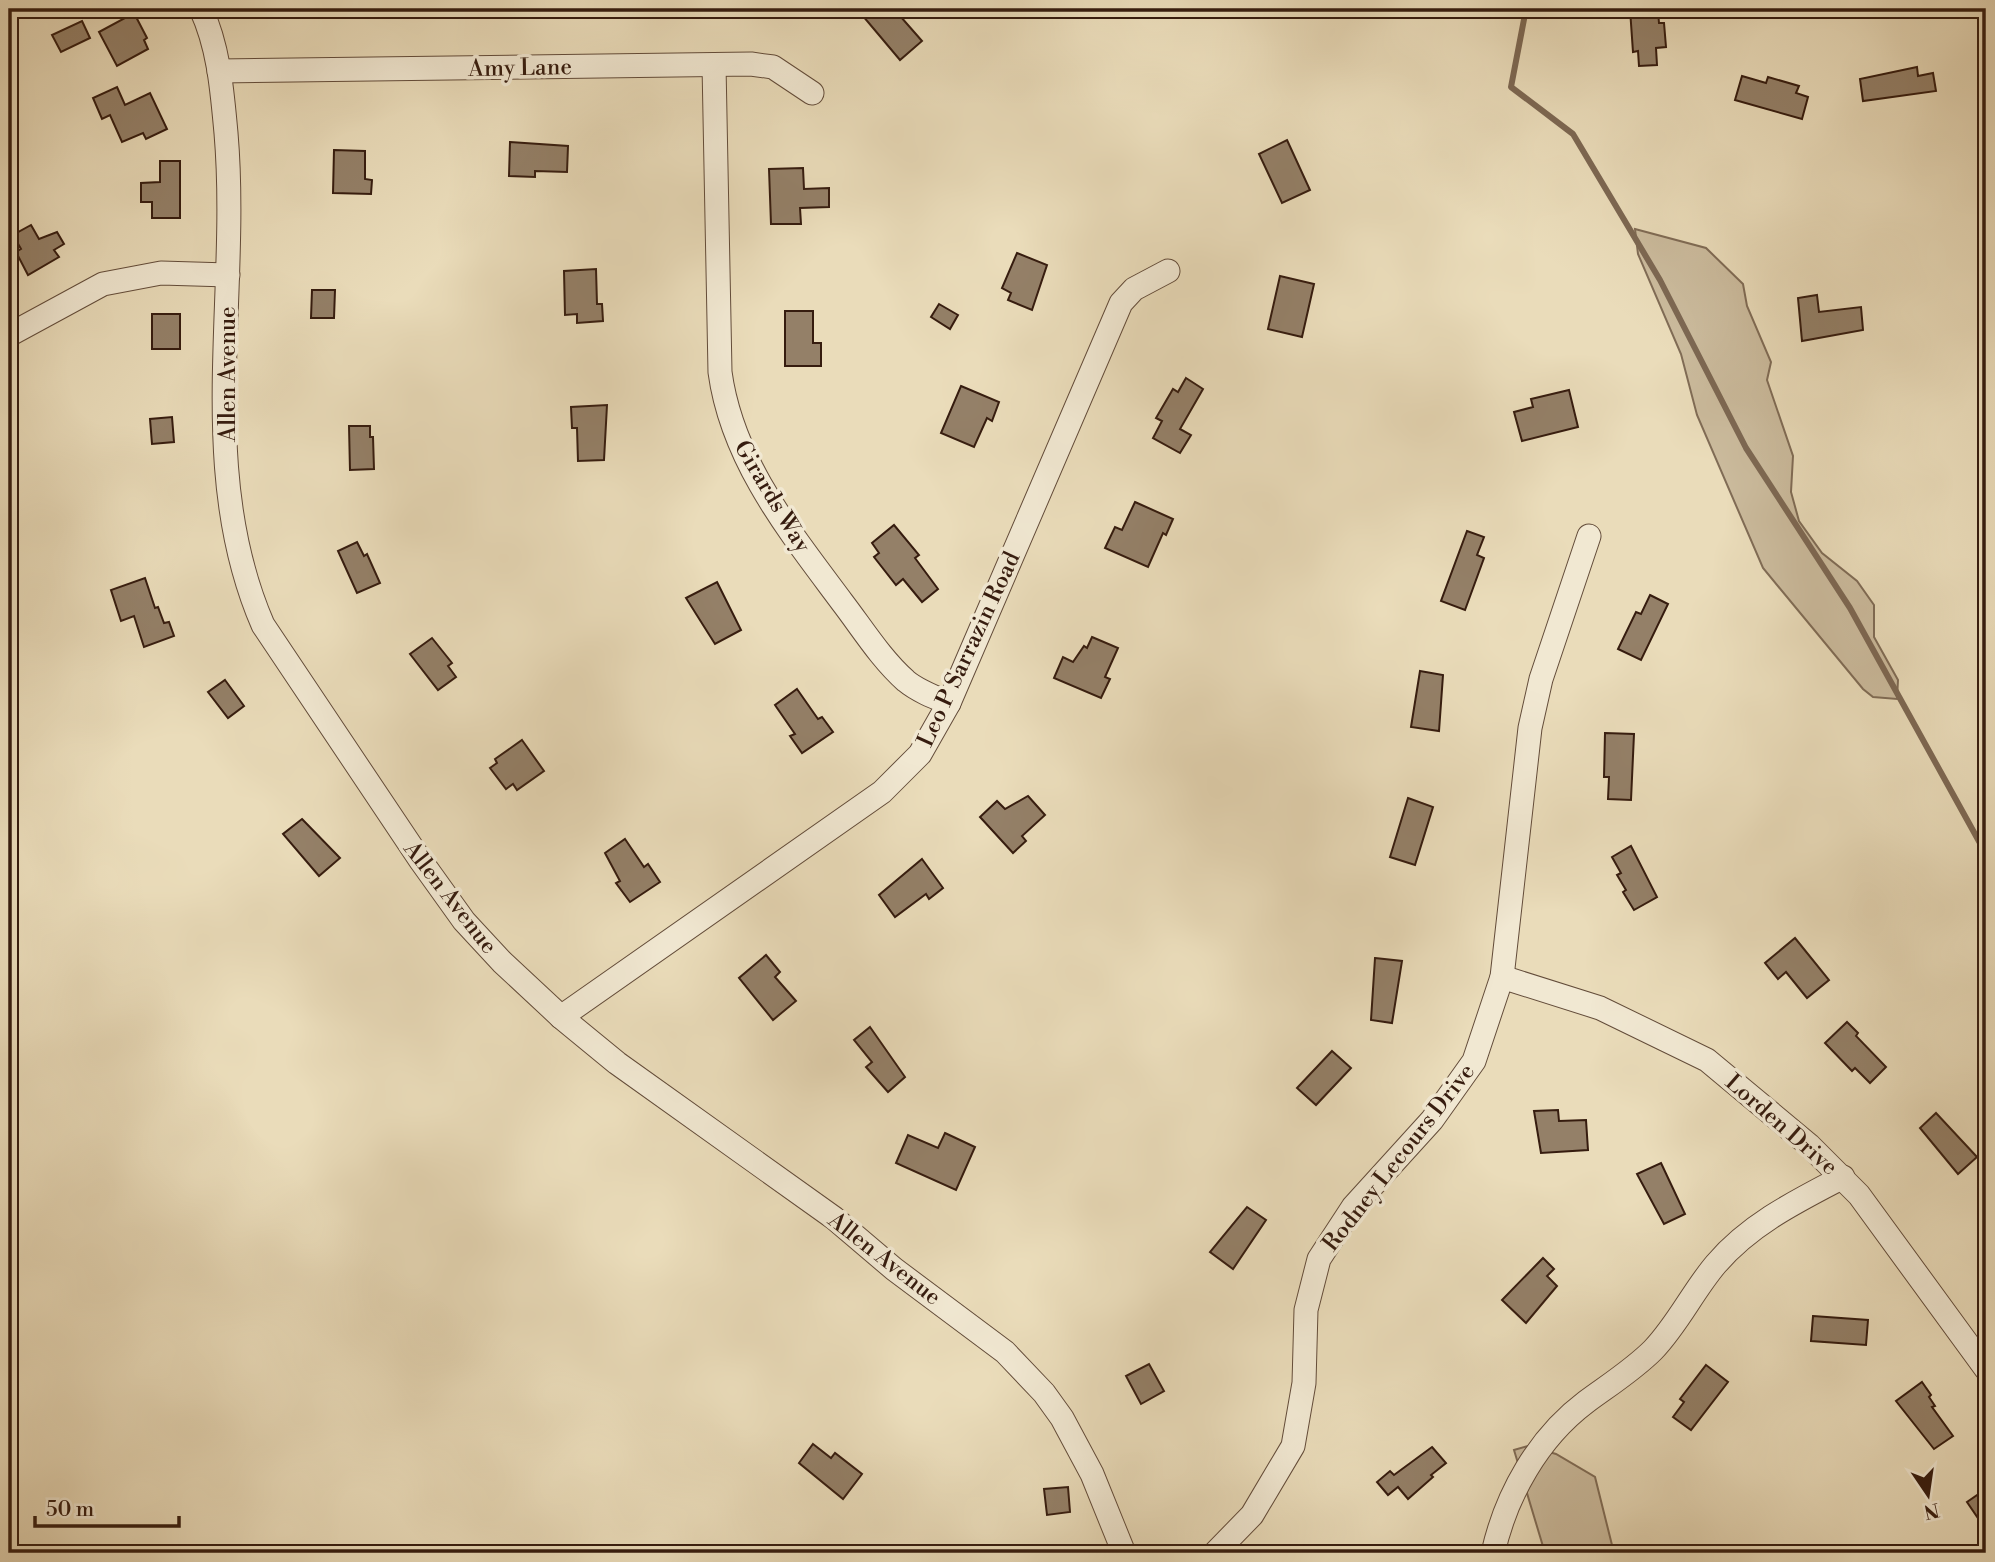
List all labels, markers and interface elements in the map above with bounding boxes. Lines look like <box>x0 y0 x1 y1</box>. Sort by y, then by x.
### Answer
street label: Amy Lane <box>467 53 572 83</box>
street label: Allen Avenue <box>214 306 242 443</box>
street label: Girards Way <box>728 435 817 558</box>
street label: Leo P Sarrazin Road <box>911 547 1026 751</box>
street label: Allen Avenue <box>397 835 503 960</box>
street label: Rodney Lecours Drive <box>1317 1058 1481 1257</box>
street label: Lorden Drive <box>1719 1068 1843 1181</box>
street label: Allen Avenue <box>822 1206 946 1311</box>
north arrow <box>1894 1460 1964 1530</box>
scale bar <box>35 1485 178 1529</box>
text: 50 m <box>46 1497 94 1523</box>
text: N <box>1922 1497 1942 1524</box>

